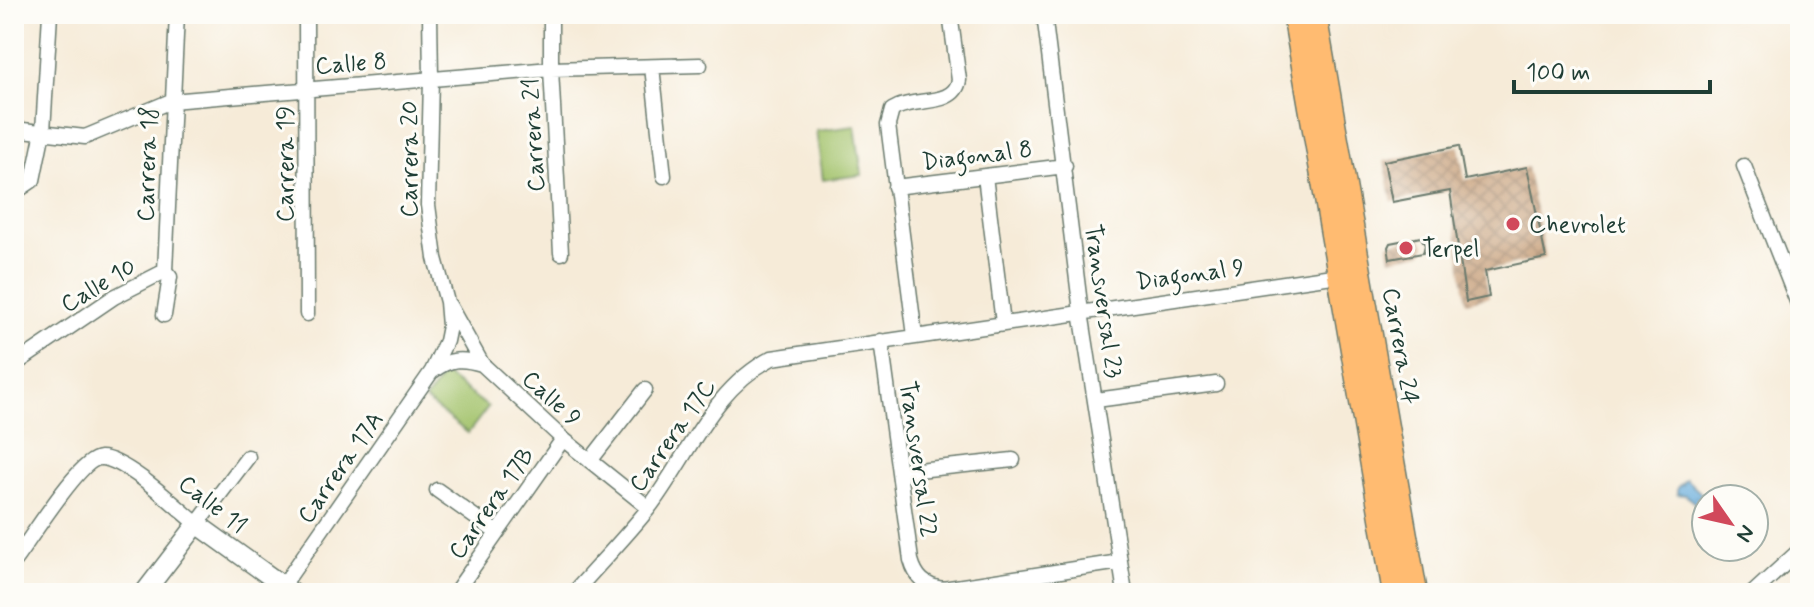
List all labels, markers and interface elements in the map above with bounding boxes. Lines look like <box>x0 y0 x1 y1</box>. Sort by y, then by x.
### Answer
scale bar <box>1514 44 1710 94</box>
street label: Calle 8 <box>314 47 388 82</box>
text: 100 m <box>1526 58 1590 89</box>
street label: Carrera 21 <box>516 77 553 193</box>
street label: Carrera 20 <box>395 100 426 218</box>
street label: Carrera 18 <box>131 106 166 222</box>
street label: Carrera 19 <box>271 106 302 222</box>
street label: Diagonal 8 <box>920 134 1035 182</box>
place label: Chevrolet <box>1529 210 1626 241</box>
marker: Chevrolet <box>1504 215 1522 233</box>
street label: Transversal 23 <box>1076 222 1129 380</box>
place label: Terpel <box>1422 234 1480 265</box>
marker: Terpel <box>1397 239 1415 257</box>
street label: Calle 10 <box>55 252 142 321</box>
street label: Diagonal 9 <box>1134 253 1247 301</box>
street label: Carrera 24 <box>1374 285 1425 407</box>
street label: Calle 9 <box>515 364 587 434</box>
street label: Carrera 17C <box>623 373 724 499</box>
street label: Transversal 22 <box>891 379 944 540</box>
street label: Carrera 17A <box>291 406 391 530</box>
street label: Carrera 17B <box>442 442 542 566</box>
street label: Calle 11 <box>171 469 253 542</box>
north arrow <box>1690 483 1770 563</box>
text: N <box>1729 519 1761 547</box>

